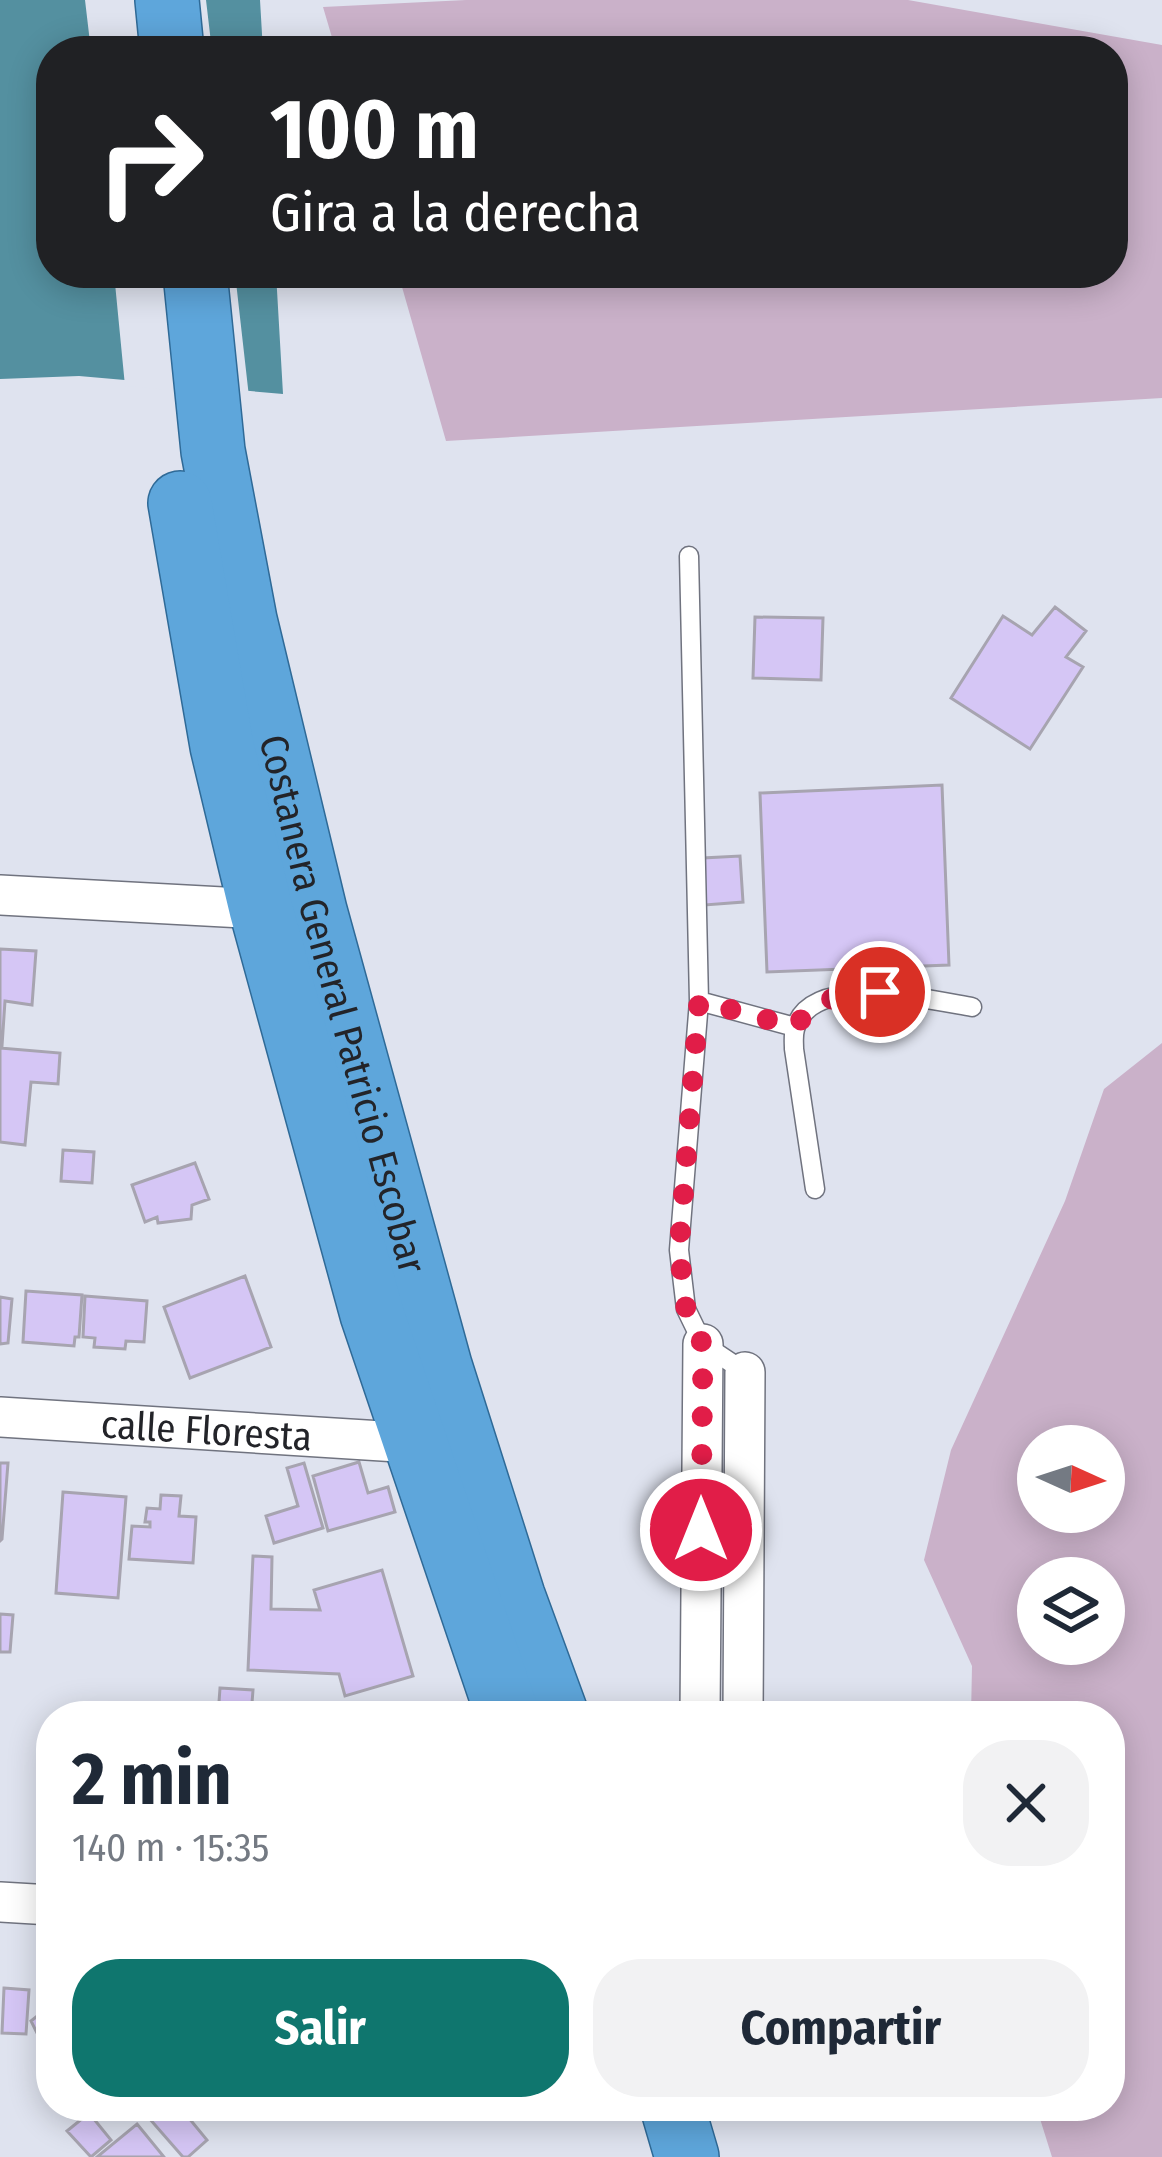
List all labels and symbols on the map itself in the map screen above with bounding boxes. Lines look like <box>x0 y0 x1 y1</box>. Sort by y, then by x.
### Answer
street label: Costanera General Patricio Escobar <box>249 730 435 1279</box>
pin <box>829 941 931 1043</box>
street label: calle Floresta <box>100 1401 313 1461</box>
north arrow <box>1017 1425 1125 1533</box>
position arrow <box>638 1467 764 1593</box>

